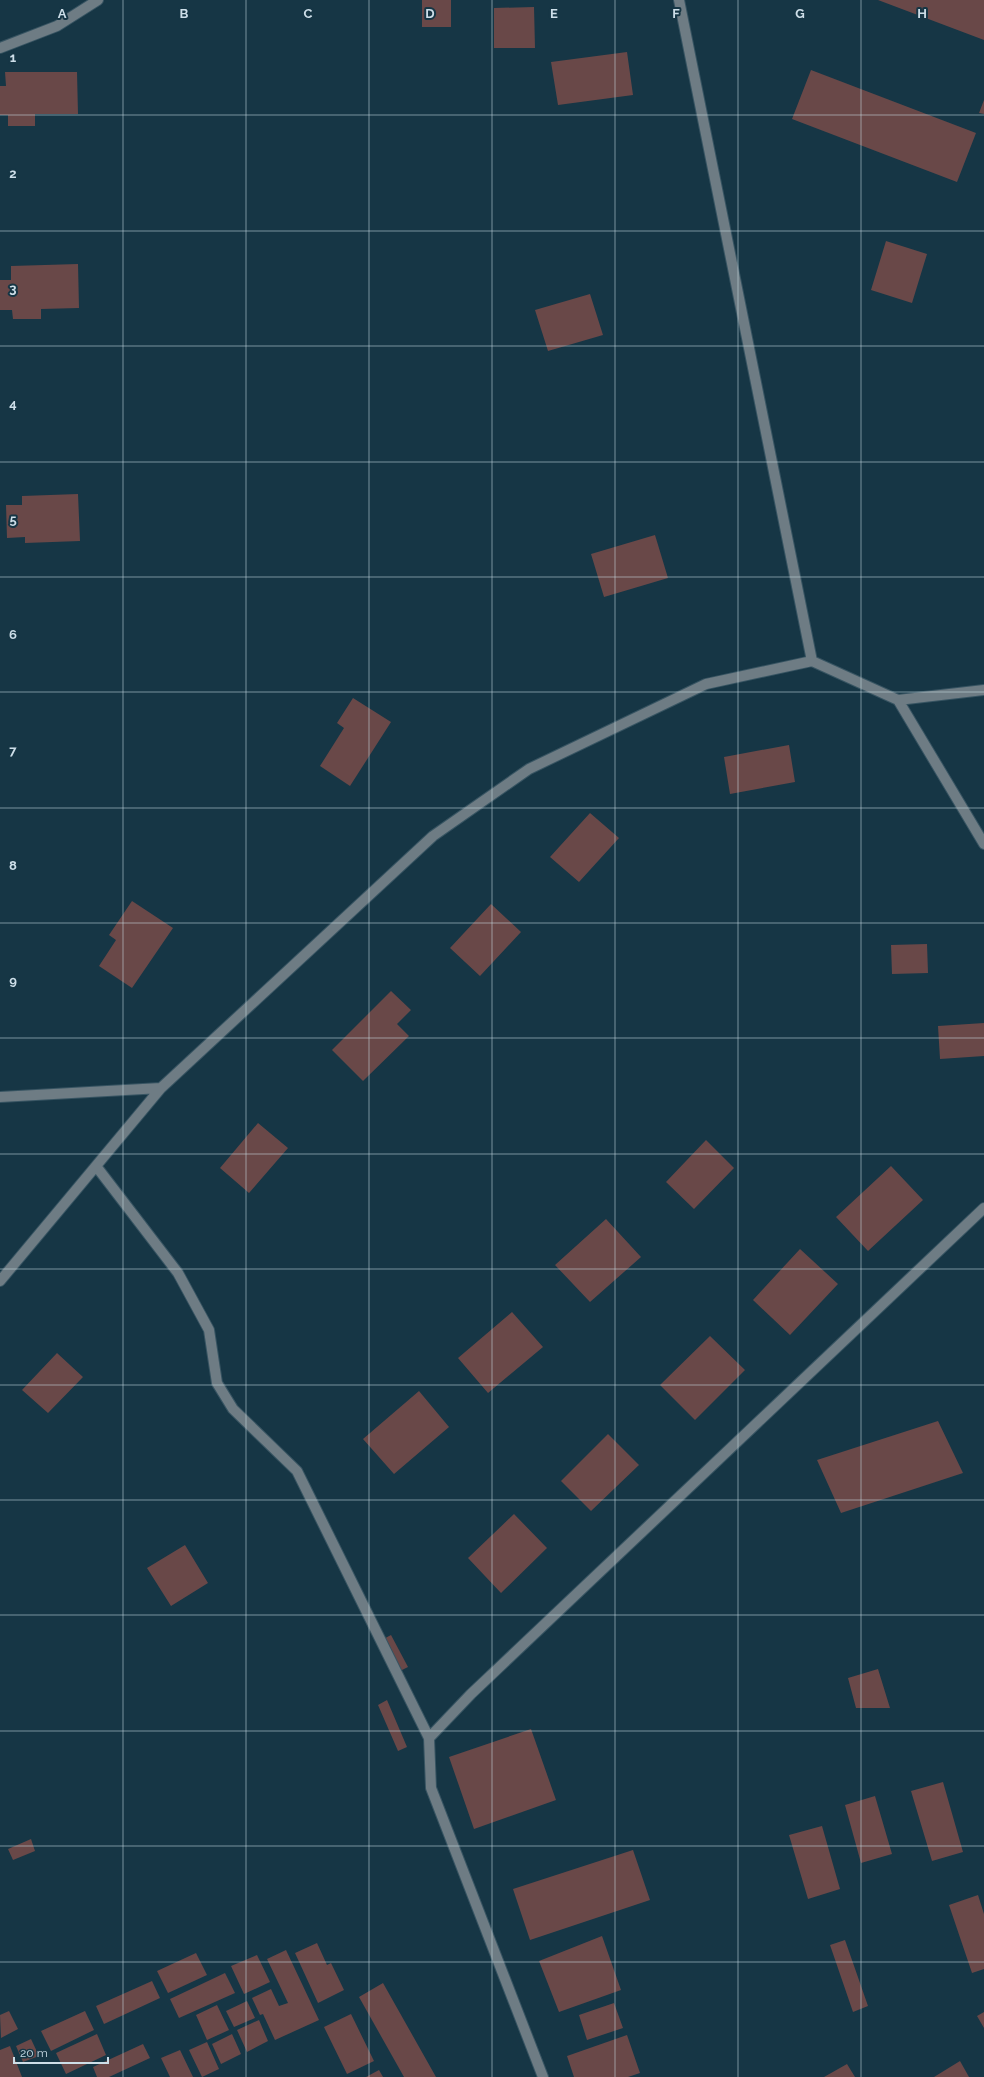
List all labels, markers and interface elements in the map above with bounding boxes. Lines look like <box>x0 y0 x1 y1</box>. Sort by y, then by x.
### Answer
text: A <box>58 6 67 21</box>
text: B <box>180 6 189 21</box>
text: C <box>304 6 313 21</box>
text: D <box>425 6 435 21</box>
text: E <box>550 6 558 21</box>
text: F <box>672 6 680 21</box>
text: G <box>795 6 805 21</box>
text: H <box>917 6 927 21</box>
text: 1 <box>10 50 17 65</box>
text: 2 <box>9 166 17 181</box>
text: 3 <box>9 281 17 296</box>
text: 4 <box>9 396 17 411</box>
text: 5 <box>9 512 17 527</box>
text: 6 <box>9 627 17 642</box>
text: 7 <box>9 743 17 758</box>
text: 8 <box>9 858 17 873</box>
text: 9 <box>9 973 17 988</box>
scale bar <box>14 2039 108 2065</box>
text: 20 m <box>20 2046 48 2060</box>

